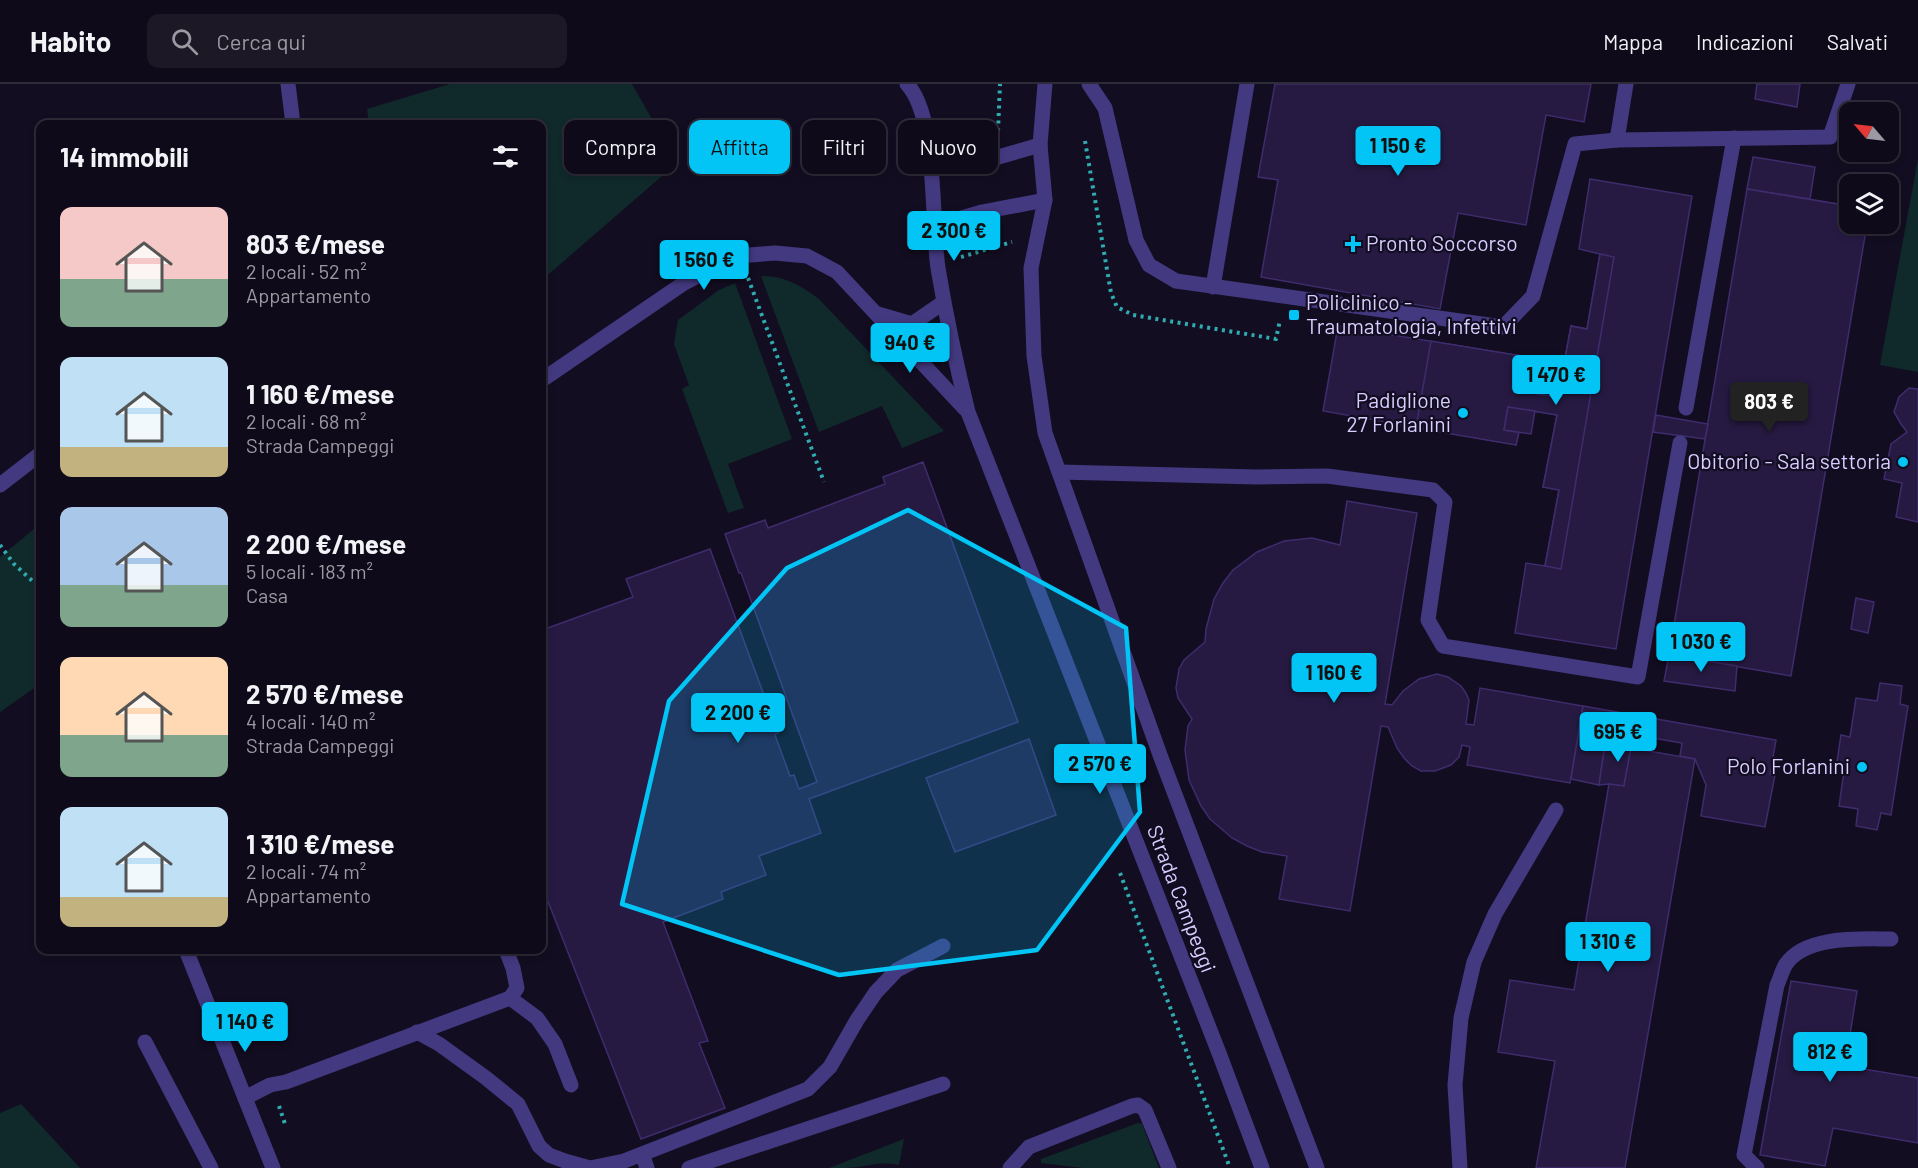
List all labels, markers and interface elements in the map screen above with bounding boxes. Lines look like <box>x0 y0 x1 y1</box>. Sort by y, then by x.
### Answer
search box <box>147 14 567 68</box>
text: Habito <box>30 24 111 58</box>
icon: search <box>168 25 201 58</box>
text: Cerca qui <box>216 28 306 54</box>
text: Mappa <box>1603 29 1663 54</box>
text: Indicazioni <box>1696 29 1794 54</box>
text: Salvati <box>1827 29 1888 54</box>
north arrow <box>1839 102 1899 162</box>
map controls <box>1839 102 1899 234</box>
chip: Compra <box>564 120 677 174</box>
chip: Affitta <box>689 120 790 174</box>
chip: Filtri <box>802 120 886 174</box>
chip: Nuovo <box>898 120 998 174</box>
pin: 1 150 € <box>1343 126 1453 177</box>
text: 1 150 € <box>1369 133 1427 157</box>
icon: filters <box>489 140 522 173</box>
text: 14 immobili <box>60 141 189 172</box>
button: layers <box>1839 174 1899 234</box>
pin: 2 300 € <box>899 211 1009 262</box>
text: 2 300 € <box>921 218 987 242</box>
text: 803 €/mese <box>246 228 385 259</box>
place label: Pronto Soccorso <box>1366 230 1518 255</box>
icon: home <box>108 231 180 303</box>
marker: Pronto Soccorso <box>1344 235 1362 253</box>
pin: 1 560 € <box>649 240 759 291</box>
text: 1 560 € <box>674 247 734 271</box>
text: 2 locali · 52 m² <box>246 259 367 283</box>
text: Appartamento <box>246 283 371 307</box>
place label: Policlinico - Traumatologia, Infettivi <box>1306 289 1517 338</box>
marker: Policlinico - Traumatologia, Infettivi <box>1287 308 1301 322</box>
pin: 940 € <box>868 323 952 374</box>
text: 940 € <box>885 330 935 354</box>
pin: 1 470 € <box>1501 355 1611 406</box>
text: 1 470 € <box>1526 362 1586 386</box>
text: 1 160 €/mese <box>246 378 395 409</box>
icon: home <box>108 381 180 453</box>
pin: 803 € <box>1727 382 1811 433</box>
place label: Padiglione 27 Forlanini <box>1347 387 1451 436</box>
text: 803 € <box>1744 389 1794 413</box>
marker: Padiglione 27 Forlanini <box>1456 406 1470 420</box>
text: 2 locali · 68 m² <box>246 409 367 433</box>
text: Strada Campeggi <box>246 433 394 457</box>
place label: Obitorio - Sala settoria <box>1687 448 1891 473</box>
marker: Obitorio - Sala settoria <box>1896 455 1910 469</box>
text: 2 200 €/mese <box>246 528 406 559</box>
icon: home <box>108 531 180 603</box>
text: 5 locali · 183 m² <box>246 559 373 583</box>
text: Casa <box>246 583 288 607</box>
pin: 1 030 € <box>1646 622 1756 673</box>
text: 1 030 € <box>1670 629 1732 653</box>
pin: 1 160 € <box>1279 653 1389 704</box>
text: 1 160 € <box>1306 660 1362 684</box>
text: 2 570 €/mese <box>246 678 404 709</box>
icon: home <box>108 681 180 753</box>
pin: 2 200 € <box>683 693 793 744</box>
text: 2 200 € <box>705 700 771 724</box>
text: 4 locali · 140 m² <box>246 709 375 733</box>
pin: 695 € <box>1576 712 1660 763</box>
text: 695 € <box>1594 719 1642 743</box>
text: Strada Campeggi <box>246 733 394 757</box>
pin: 2 570 € <box>1045 744 1155 795</box>
text: 2 570 € <box>1068 751 1132 775</box>
place label: Polo Forlanini <box>1727 753 1850 778</box>
marker: Polo Forlanini <box>1855 760 1869 774</box>
street label: Strada Campeggi <box>1143 821 1222 976</box>
text: 1 310 €/mese <box>246 828 395 859</box>
icon: home <box>108 831 180 903</box>
text: 2 locali · 74 m² <box>246 859 366 883</box>
text: Appartamento <box>246 883 371 907</box>
pin: 1 310 € <box>1553 922 1663 973</box>
text: 1 310 € <box>1580 929 1636 953</box>
pin: 1 140 € <box>190 1002 300 1053</box>
text: 1 140 € <box>216 1009 274 1033</box>
pin: 812 € <box>1788 1032 1872 1083</box>
text: 812 € <box>1807 1039 1853 1063</box>

